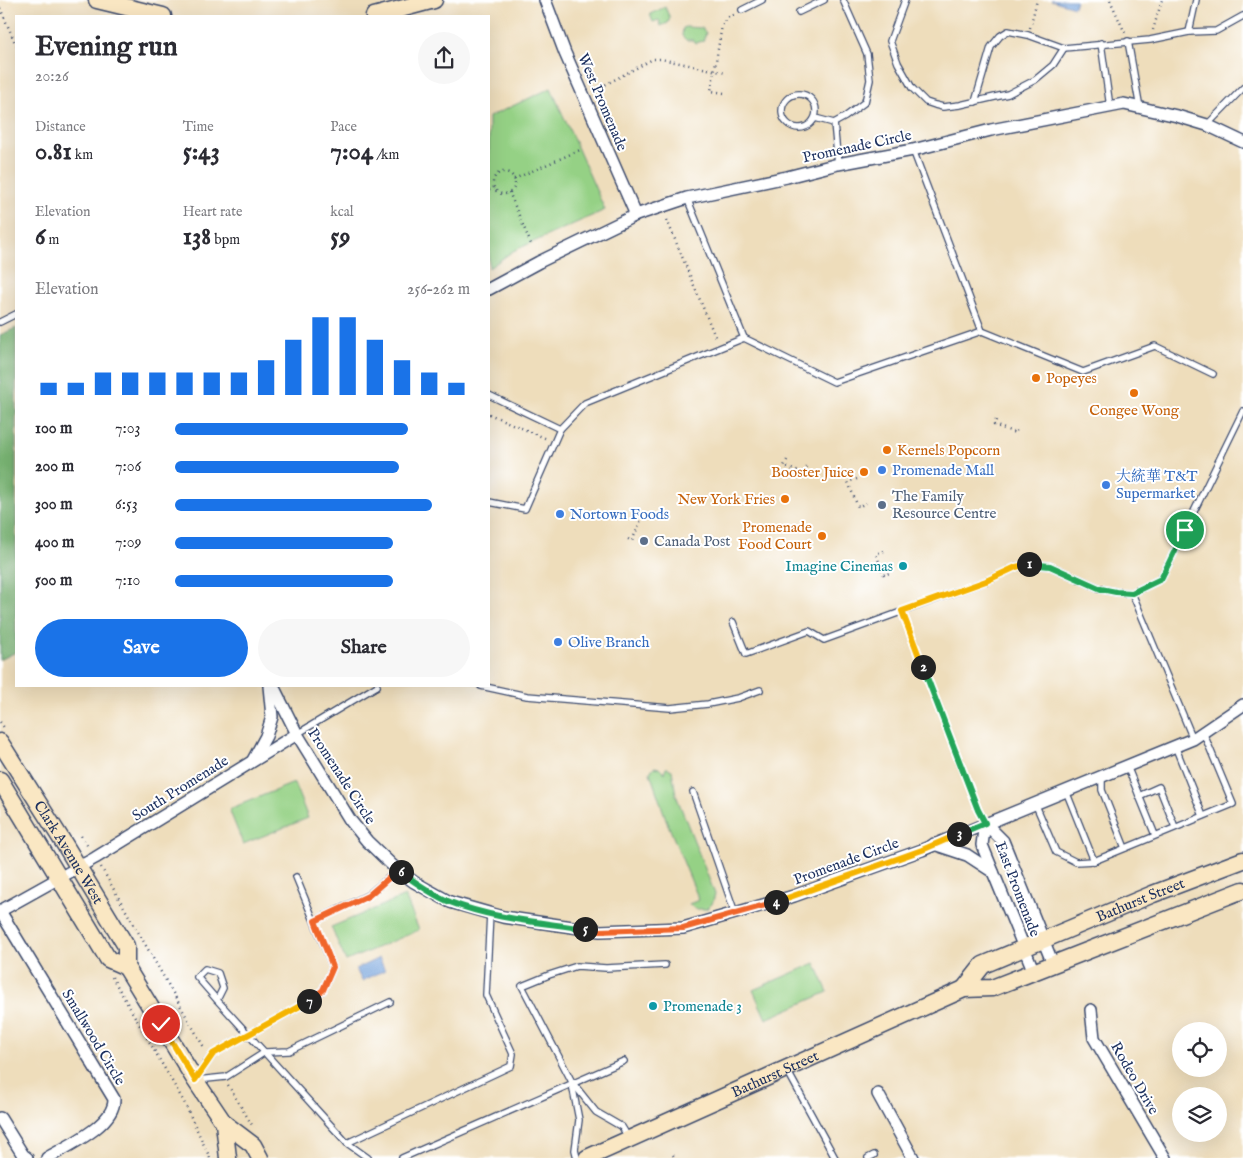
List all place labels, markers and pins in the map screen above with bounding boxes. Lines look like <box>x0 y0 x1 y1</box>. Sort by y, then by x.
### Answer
place label: Popeyes <box>1046 369 1097 388</box>
marker: Popeyes <box>1030 372 1042 384</box>
marker: Congee Wong <box>1128 387 1140 399</box>
place label: Congee Wong <box>1089 401 1180 420</box>
place label: Kernels Popcorn <box>897 441 1000 460</box>
marker: Kernels Popcorn <box>881 444 893 456</box>
place label: Promenade Mall <box>892 461 995 480</box>
place label: Booster Juice <box>771 463 854 482</box>
marker: Promenade Mall <box>876 464 888 476</box>
marker: Booster Juice <box>858 466 870 478</box>
place label: 大統華 T&T Supermarket <box>1116 467 1197 503</box>
marker: 大統華 T&T Supermarket <box>1100 479 1112 491</box>
place label: The Family Resource Centre <box>892 487 997 523</box>
place label: New York Fries <box>677 490 775 509</box>
marker: New York Fries <box>779 493 791 505</box>
marker: The Family Resource Centre <box>876 499 888 511</box>
place label: Nortown Foods <box>570 505 669 524</box>
marker: Nortown Foods <box>554 508 566 520</box>
pin <box>1164 509 1206 551</box>
place label: Promenade Food Court <box>738 518 812 554</box>
marker: Promenade Food Court <box>816 530 828 542</box>
place label: Canada Post <box>654 532 730 551</box>
marker: Canada Post <box>638 535 650 547</box>
pin: 1 <box>1016 552 1042 576</box>
place label: Imagine Cinemas <box>785 557 893 576</box>
marker: Imagine Cinemas <box>897 560 909 572</box>
place label: Olive Branch <box>568 633 650 652</box>
marker: Olive Branch <box>552 636 564 648</box>
pin: 2 <box>910 654 936 680</box>
pin: 3 <box>946 822 972 846</box>
pin: 6 <box>388 860 414 884</box>
pin: 4 <box>764 890 788 914</box>
pin: 5 <box>572 916 598 942</box>
pin: 7 <box>296 988 322 1014</box>
place label: Promenade 3 <box>663 997 742 1016</box>
marker: Promenade 3 <box>647 1000 659 1012</box>
pin <box>140 1003 182 1045</box>

